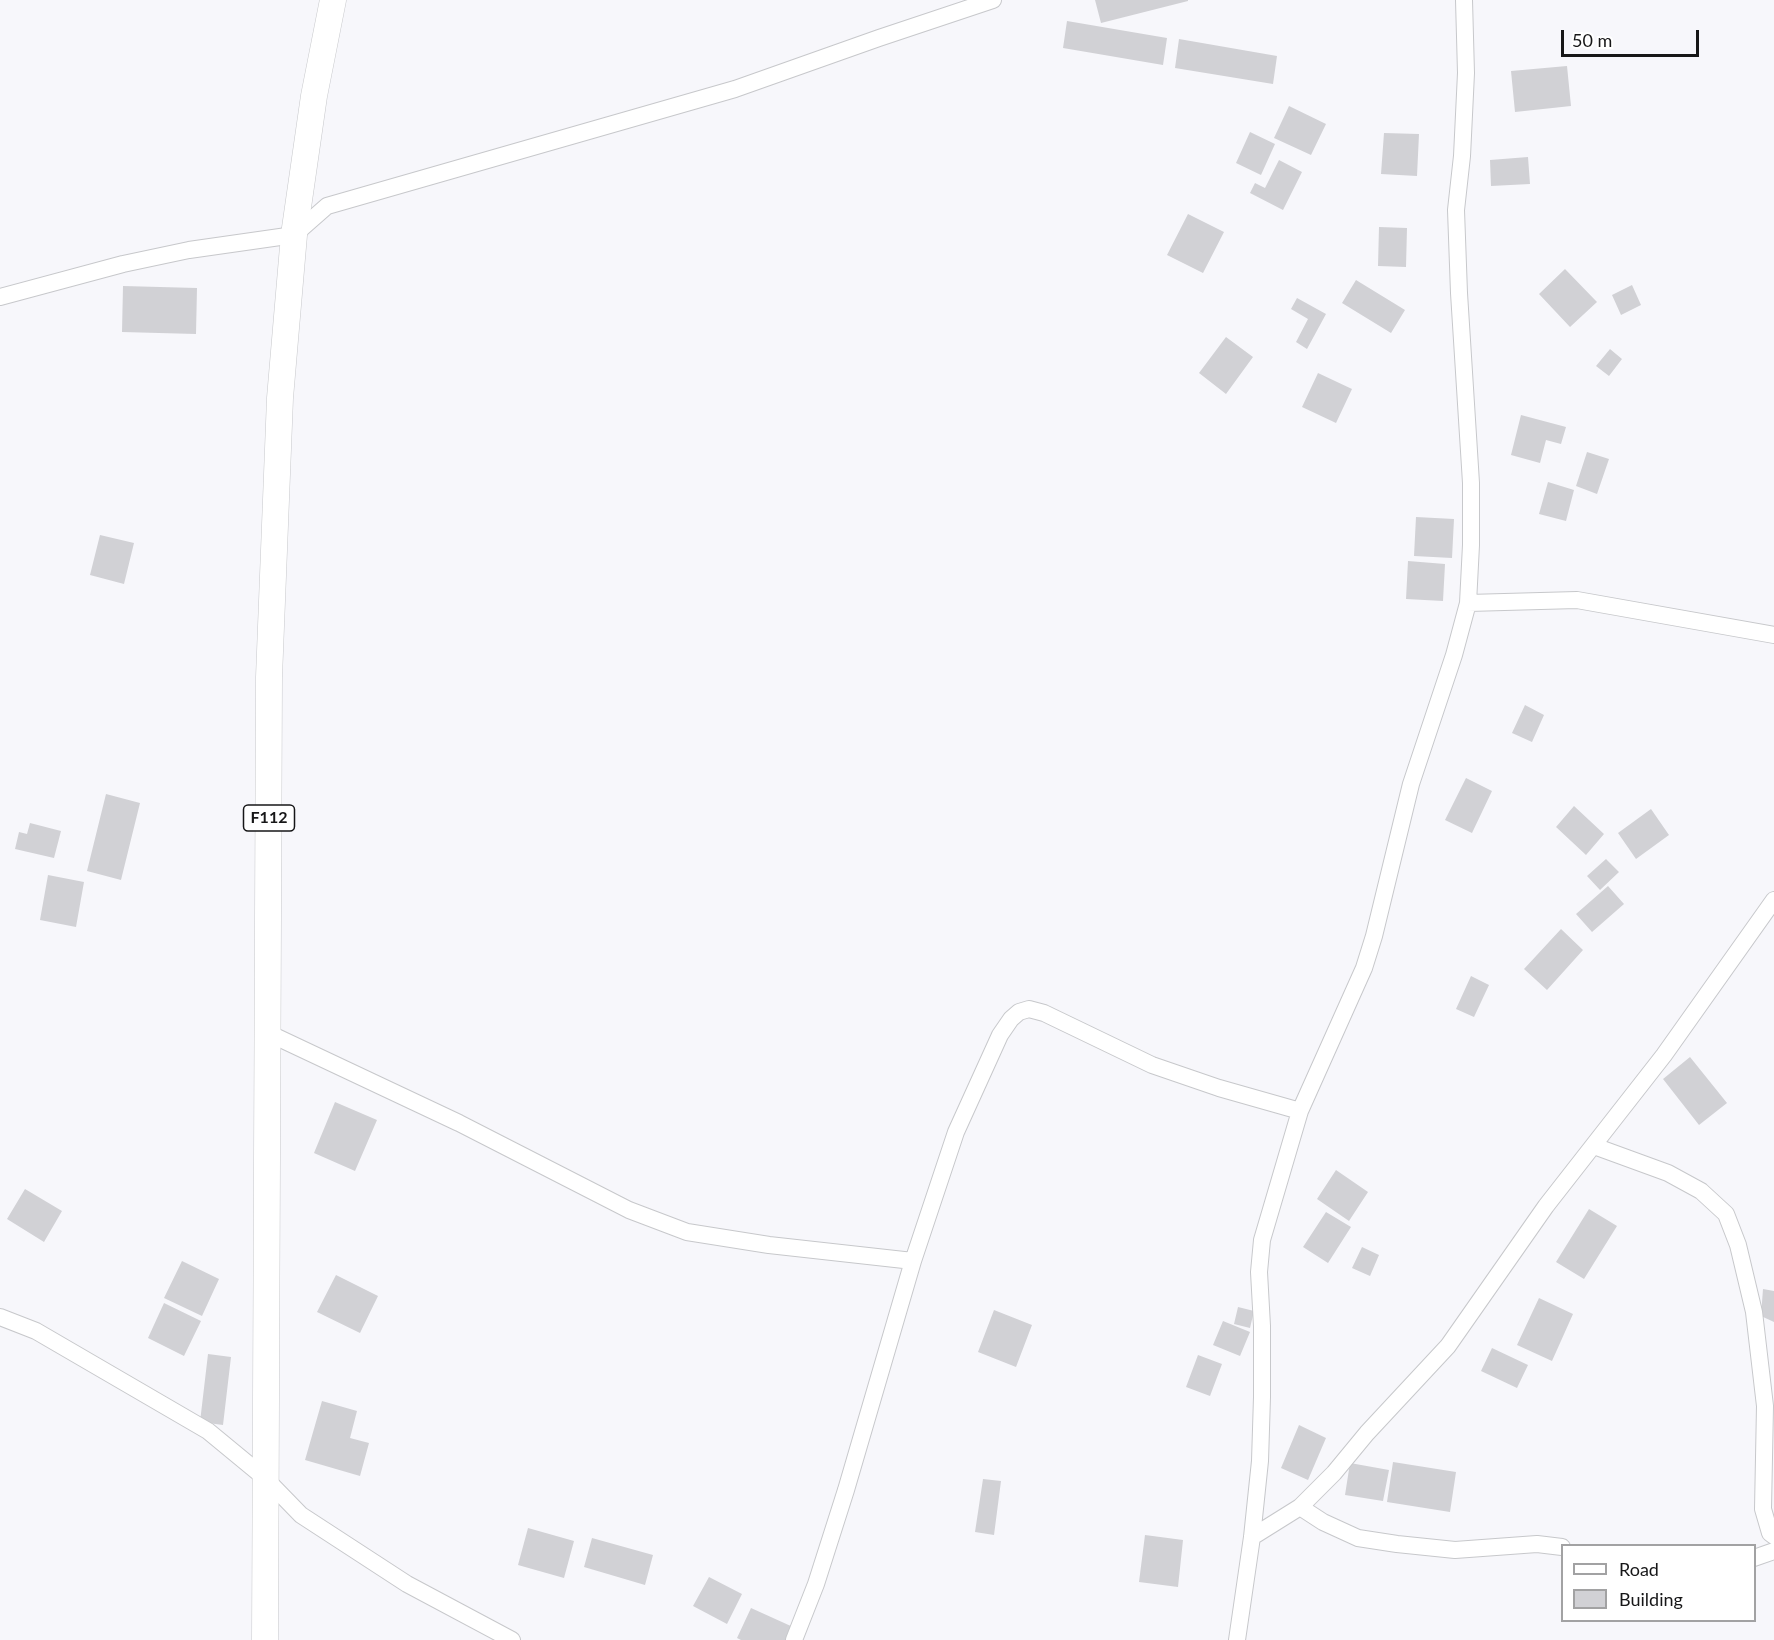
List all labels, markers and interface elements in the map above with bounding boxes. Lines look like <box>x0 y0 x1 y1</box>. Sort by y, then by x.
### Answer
scale bar <box>1564 18 1702 56</box>
text: 50 m <box>1572 29 1612 51</box>
road number: F112 <box>244 805 294 831</box>
legend <box>1561 1544 1756 1622</box>
text: Road <box>1619 1558 1659 1580</box>
text: Building <box>1619 1588 1683 1610</box>

